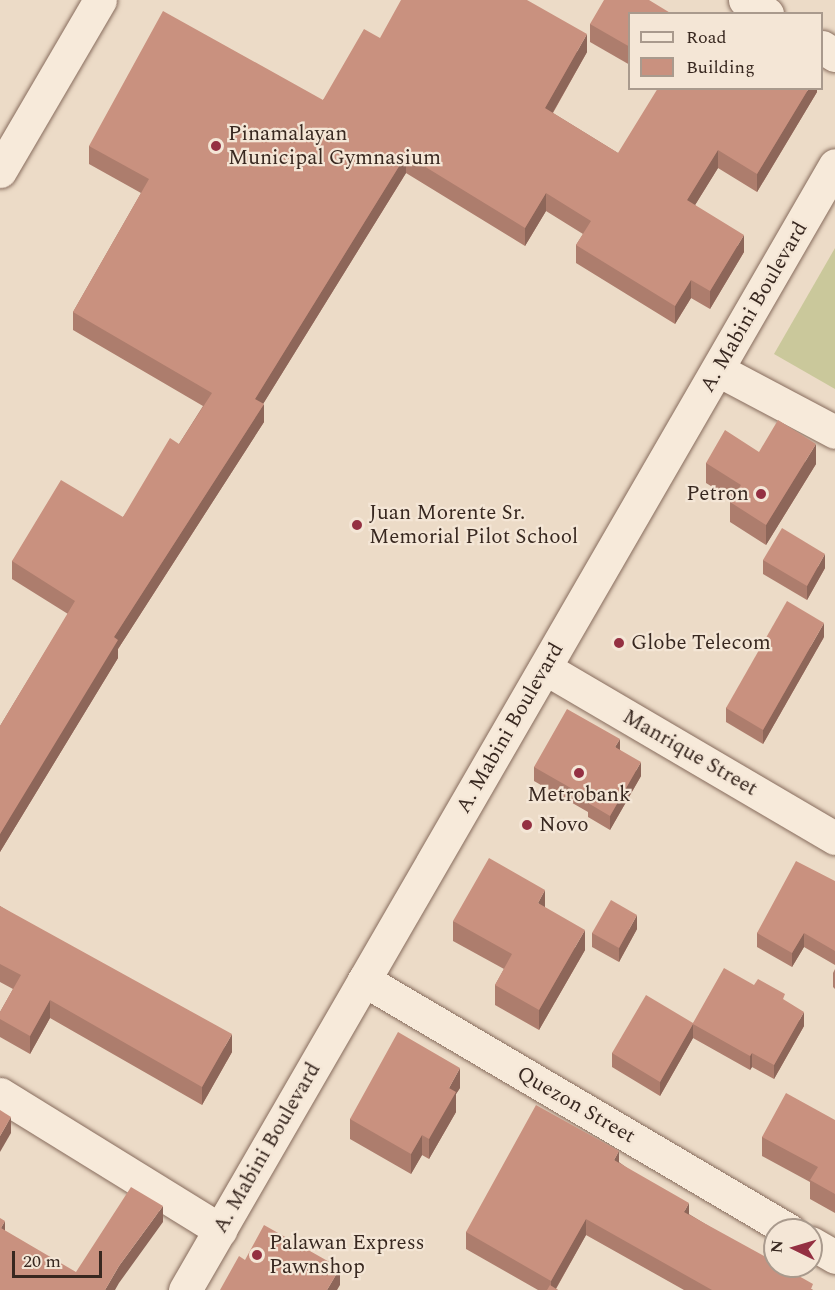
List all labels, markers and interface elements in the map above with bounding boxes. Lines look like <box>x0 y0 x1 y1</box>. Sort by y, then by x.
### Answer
legend <box>628 12 823 90</box>
text: Road <box>686 24 727 51</box>
text: Building <box>686 54 755 81</box>
place label: Pinamalayan Municipal Gymnasium <box>228 121 441 171</box>
marker: Pinamalayan Municipal Gymnasium <box>209 139 223 153</box>
street label: A. Mabini Boulevard <box>695 217 813 397</box>
place label: Petron <box>686 481 749 507</box>
marker: Petron <box>754 487 768 501</box>
place label: Juan Morente Sr. Memorial Pilot School <box>369 500 578 550</box>
marker: Juan Morente Sr. Memorial Pilot School <box>350 518 364 532</box>
place label: Globe Telecom <box>631 630 771 656</box>
marker: Globe Telecom <box>612 636 626 650</box>
street label: A. Mabini Boulevard <box>451 638 569 818</box>
street label: Manrique Street <box>618 704 762 802</box>
marker: Metrobank <box>572 766 586 780</box>
place label: Metrobank <box>527 782 631 808</box>
place label: Novo <box>539 812 589 838</box>
marker: Novo <box>520 818 534 832</box>
street label: A. Mabini Boulevard <box>208 1058 326 1238</box>
street label: Quezon Street <box>512 1061 640 1149</box>
north arrow <box>763 1218 823 1278</box>
place label: Palawan Express Pawnshop <box>269 1230 425 1280</box>
scale bar <box>15 1239 105 1277</box>
text: N <box>765 1239 790 1254</box>
text: 20 m <box>23 1248 61 1275</box>
marker: Palawan Express Pawnshop <box>250 1248 264 1262</box>

